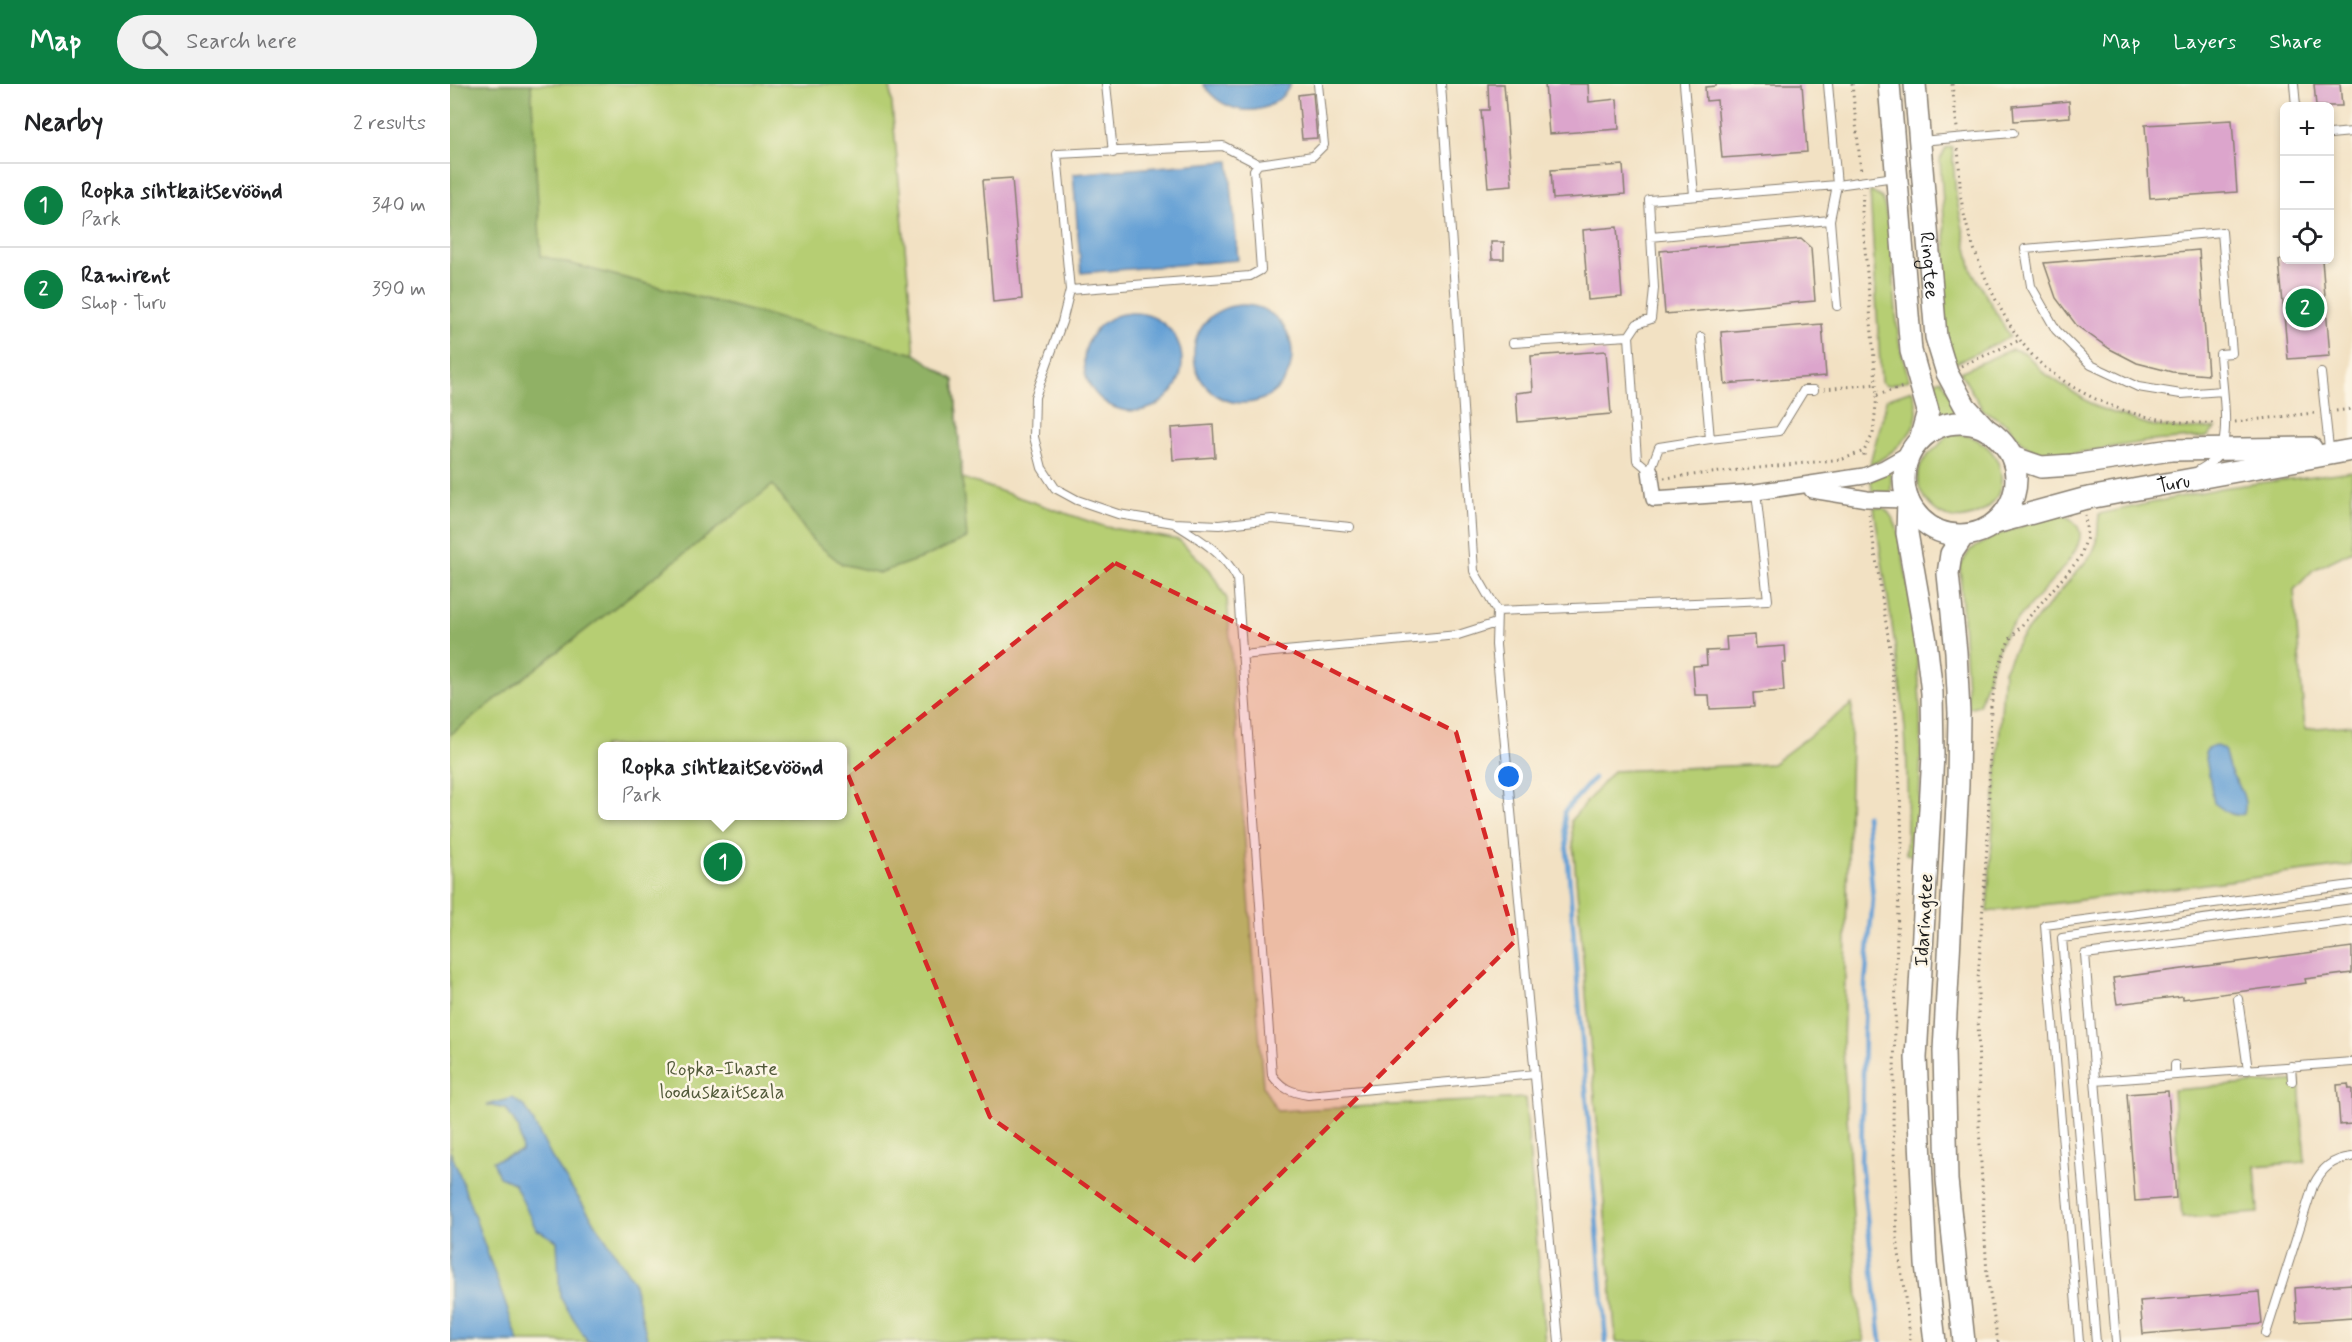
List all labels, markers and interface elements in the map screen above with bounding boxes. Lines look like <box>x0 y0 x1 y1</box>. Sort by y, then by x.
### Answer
search box <box>117 15 537 69</box>
text: Map <box>30 24 81 61</box>
icon: search <box>138 26 171 59</box>
text: Search here <box>186 28 297 56</box>
text: Map <box>2102 28 2140 56</box>
text: Layers <box>2173 28 2236 56</box>
text: Share <box>2269 28 2322 56</box>
map controls <box>2280 102 2334 264</box>
button: + <box>2280 102 2334 156</box>
text: Nearby <box>24 106 103 140</box>
text: 2 results <box>353 110 426 137</box>
button: − <box>2280 156 2334 210</box>
text: Ropka sihtkaitsevöönd <box>81 178 283 206</box>
text: 1 <box>39 192 48 219</box>
text: 340 m <box>371 192 426 219</box>
text: Park <box>81 206 121 233</box>
button: locate <box>2280 210 2334 264</box>
street label: Ringtee <box>1912 231 1945 300</box>
text: Ramirent <box>81 262 170 290</box>
text: 2 <box>39 276 48 303</box>
text: 390 m <box>372 276 426 303</box>
pin: 2 <box>2286 286 2324 330</box>
text: Shop · Turu <box>81 290 166 317</box>
street label: Turu <box>2155 468 2192 500</box>
popup <box>598 742 847 820</box>
text: Ropka sihtkaitsevöönd <box>622 754 823 782</box>
your location <box>1494 762 1523 791</box>
text: Park <box>622 782 661 809</box>
pin: 1 <box>704 840 742 884</box>
street label: Idaringtee <box>1909 873 1940 967</box>
park label: Ropka-Ihaste looduskaitseala <box>660 1056 785 1106</box>

